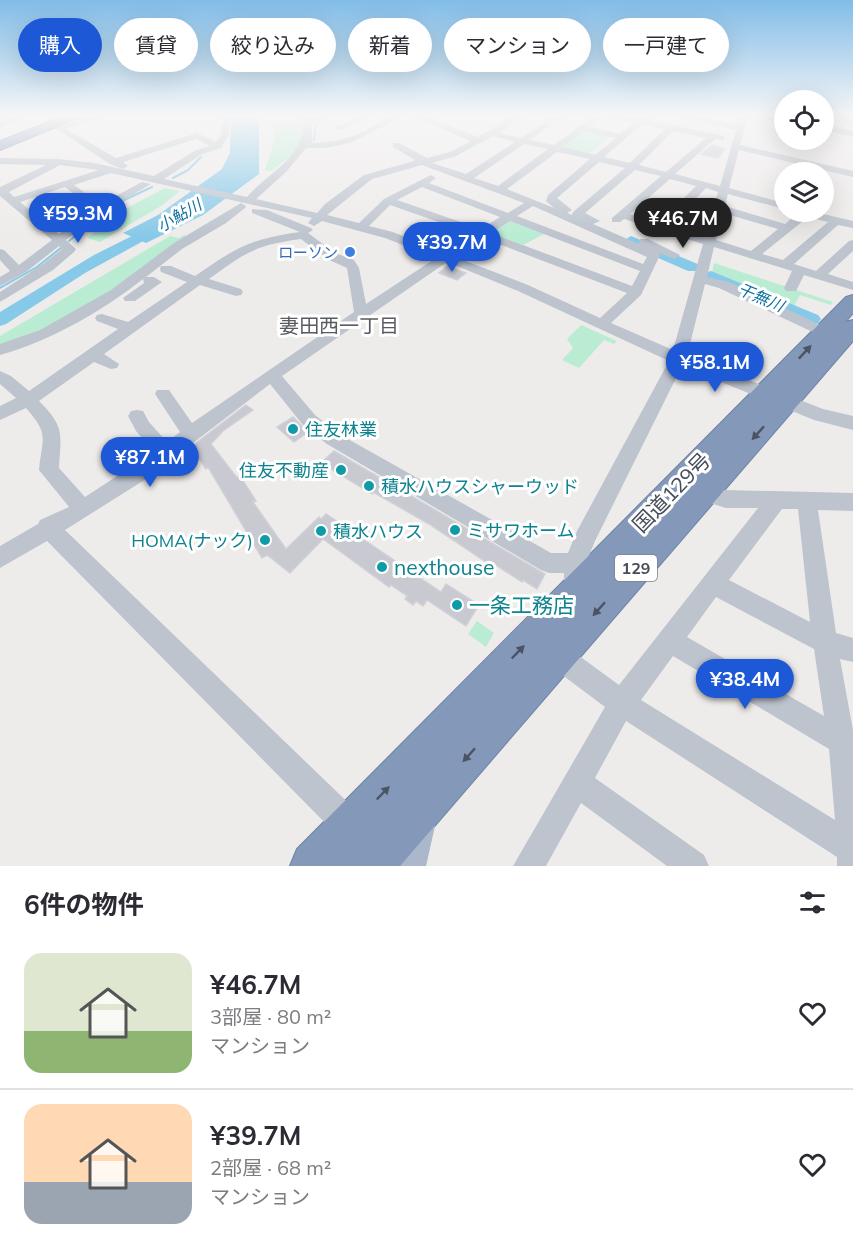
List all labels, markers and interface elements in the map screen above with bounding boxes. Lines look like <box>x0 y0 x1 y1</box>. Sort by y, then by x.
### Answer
chip: 購入 <box>18 18 102 72</box>
chip: 賃貸 <box>114 18 198 72</box>
chip: 絞り込み <box>210 18 336 72</box>
chip: 新着 <box>348 18 432 72</box>
chip: マンション <box>444 18 591 72</box>
chip: 一戸建て <box>603 18 729 72</box>
map controls <box>774 90 834 222</box>
button: locate <box>774 90 834 150</box>
button: layers <box>774 162 834 222</box>
pin: ¥59.3M <box>29 193 127 244</box>
water label: 小鮎川 <box>153 193 207 236</box>
pin: ¥46.7M <box>634 198 732 249</box>
text: ¥59.3M <box>43 200 113 225</box>
text: ¥46.7M <box>648 205 718 230</box>
pin: ¥39.7M <box>403 222 501 273</box>
text: ¥39.7M <box>417 229 487 254</box>
place label: ローソン <box>278 243 338 262</box>
marker: ローソン <box>343 245 357 259</box>
water label: 干無川 <box>735 278 789 316</box>
district label: 妻田西一丁目 <box>279 313 399 338</box>
pin: ¥58.1M <box>666 342 764 393</box>
one-way arrow <box>798 344 812 359</box>
text: ¥58.1M <box>680 349 750 374</box>
place label: 住友林業 <box>305 418 377 441</box>
marker: 住友林業 <box>286 422 300 436</box>
one-way arrow <box>752 425 765 440</box>
pin: ¥87.1M <box>101 437 199 488</box>
text: ¥87.1M <box>115 444 185 469</box>
street label: 国道129号 <box>627 447 715 537</box>
place label: 住友不動産 <box>239 459 329 482</box>
marker: 住友不動産 <box>334 463 348 477</box>
place label: 積水ハウスシャーウッド <box>381 475 579 498</box>
marker: 積水ハウスシャーウッド <box>362 479 376 493</box>
place label: ミサワホーム <box>467 519 574 542</box>
place label: 積水ハウス <box>333 520 423 543</box>
marker: ミサワホーム <box>448 523 462 537</box>
marker: 積水ハウス <box>314 524 328 538</box>
place label: HOMA(ナック) <box>131 529 253 552</box>
marker: HOMA(ナック) <box>258 533 272 547</box>
place label: nexthouse <box>394 554 494 580</box>
road number: 129 <box>615 555 657 581</box>
marker: nexthouse <box>375 560 389 574</box>
place label: 一条工務店 <box>469 592 574 618</box>
marker: 一条工務店 <box>450 598 464 612</box>
one-way arrow <box>592 602 606 617</box>
one-way arrow <box>510 646 524 660</box>
pin: ¥38.4M <box>696 659 794 710</box>
text: ¥38.4M <box>710 666 780 691</box>
one-way arrow <box>463 747 476 762</box>
one-way arrow <box>376 786 390 801</box>
icon: filters <box>796 886 829 919</box>
text: 6件の物件 <box>24 888 144 921</box>
text: ¥46.7M <box>210 968 301 1001</box>
icon: home <box>72 977 144 1049</box>
icon: heart <box>796 997 829 1030</box>
text: 3部屋 · 80 m² <box>210 1004 331 1029</box>
text: マンション <box>210 1033 310 1058</box>
text: ¥39.7M <box>210 1119 301 1152</box>
icon: home <box>72 1128 144 1200</box>
icon: heart <box>796 1148 829 1181</box>
text: 2部屋 · 68 m² <box>210 1155 331 1180</box>
text: マンション <box>210 1184 310 1209</box>

